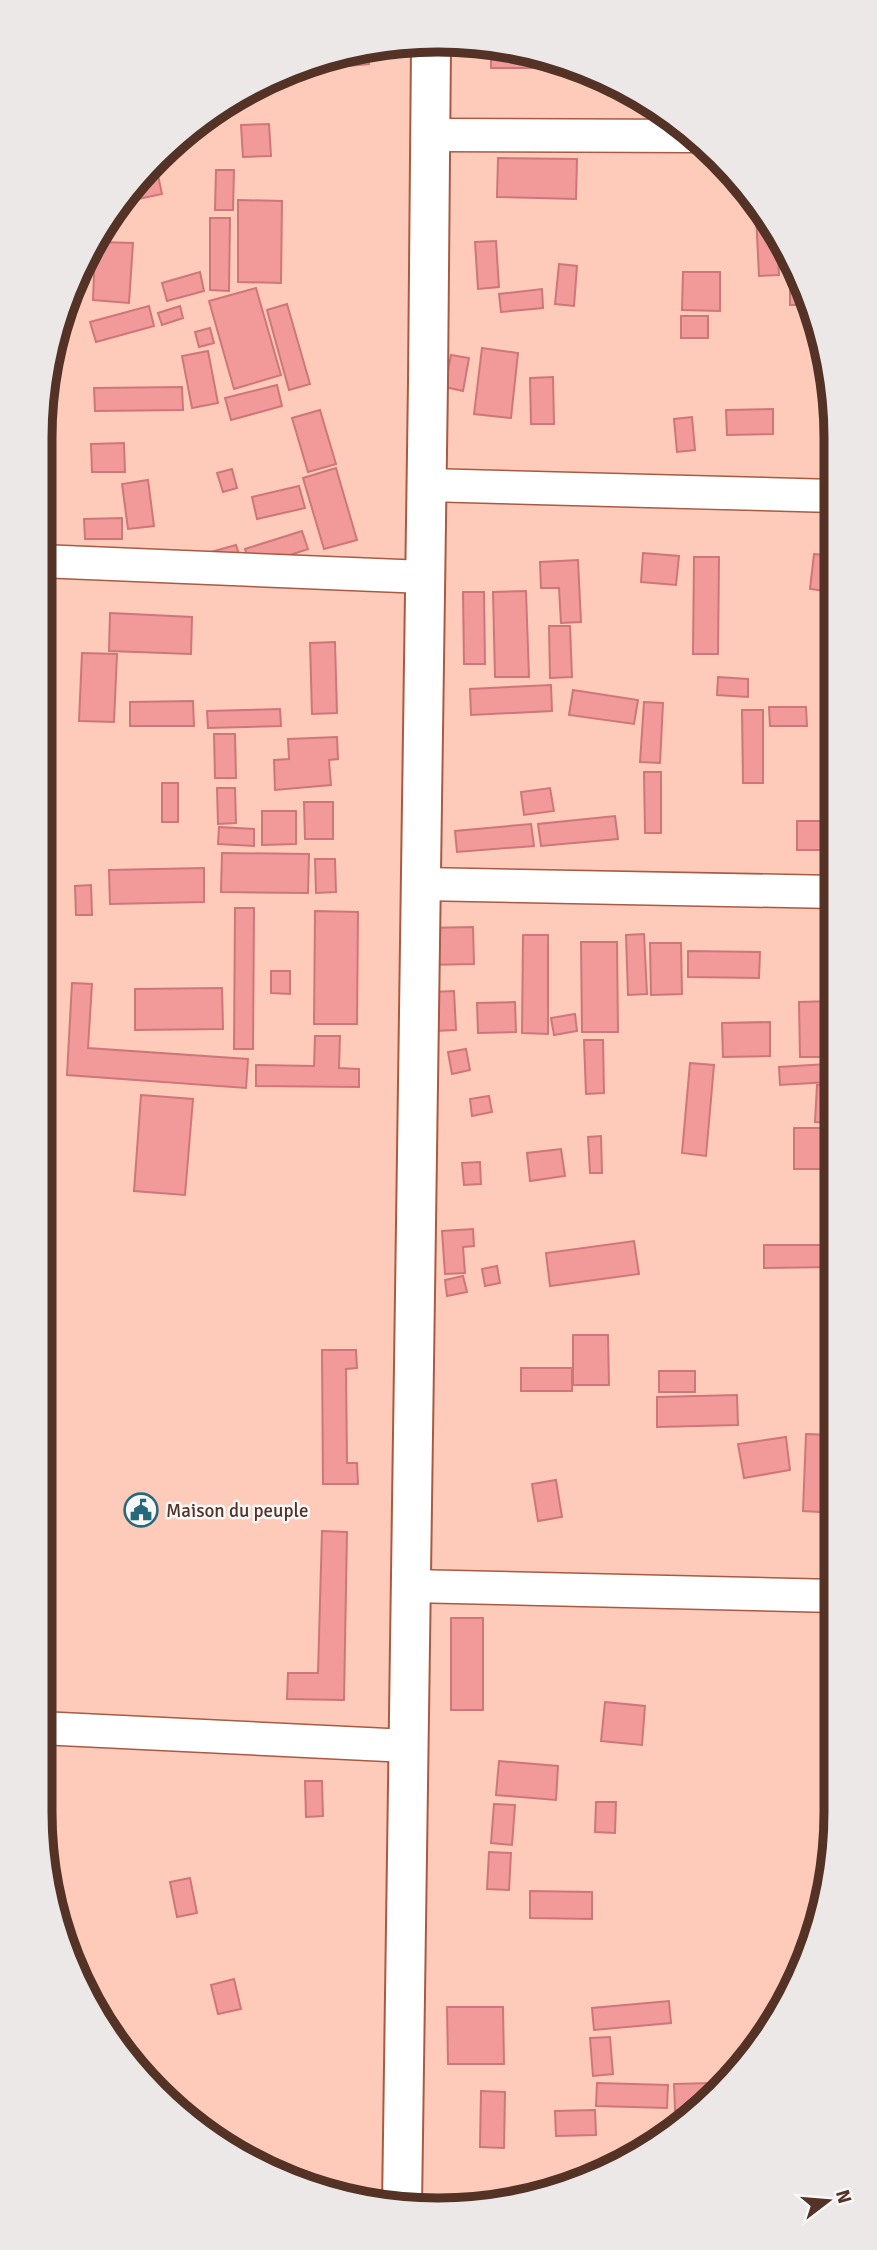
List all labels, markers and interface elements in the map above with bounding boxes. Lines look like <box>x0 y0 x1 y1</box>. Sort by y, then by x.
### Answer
public building icon: Maison du peuple <box>122 1491 160 1529</box>
place label: Maison du peuple <box>166 1499 308 1523</box>
north arrow <box>793 2166 863 2236</box>
text: N <box>830 2187 857 2206</box>

